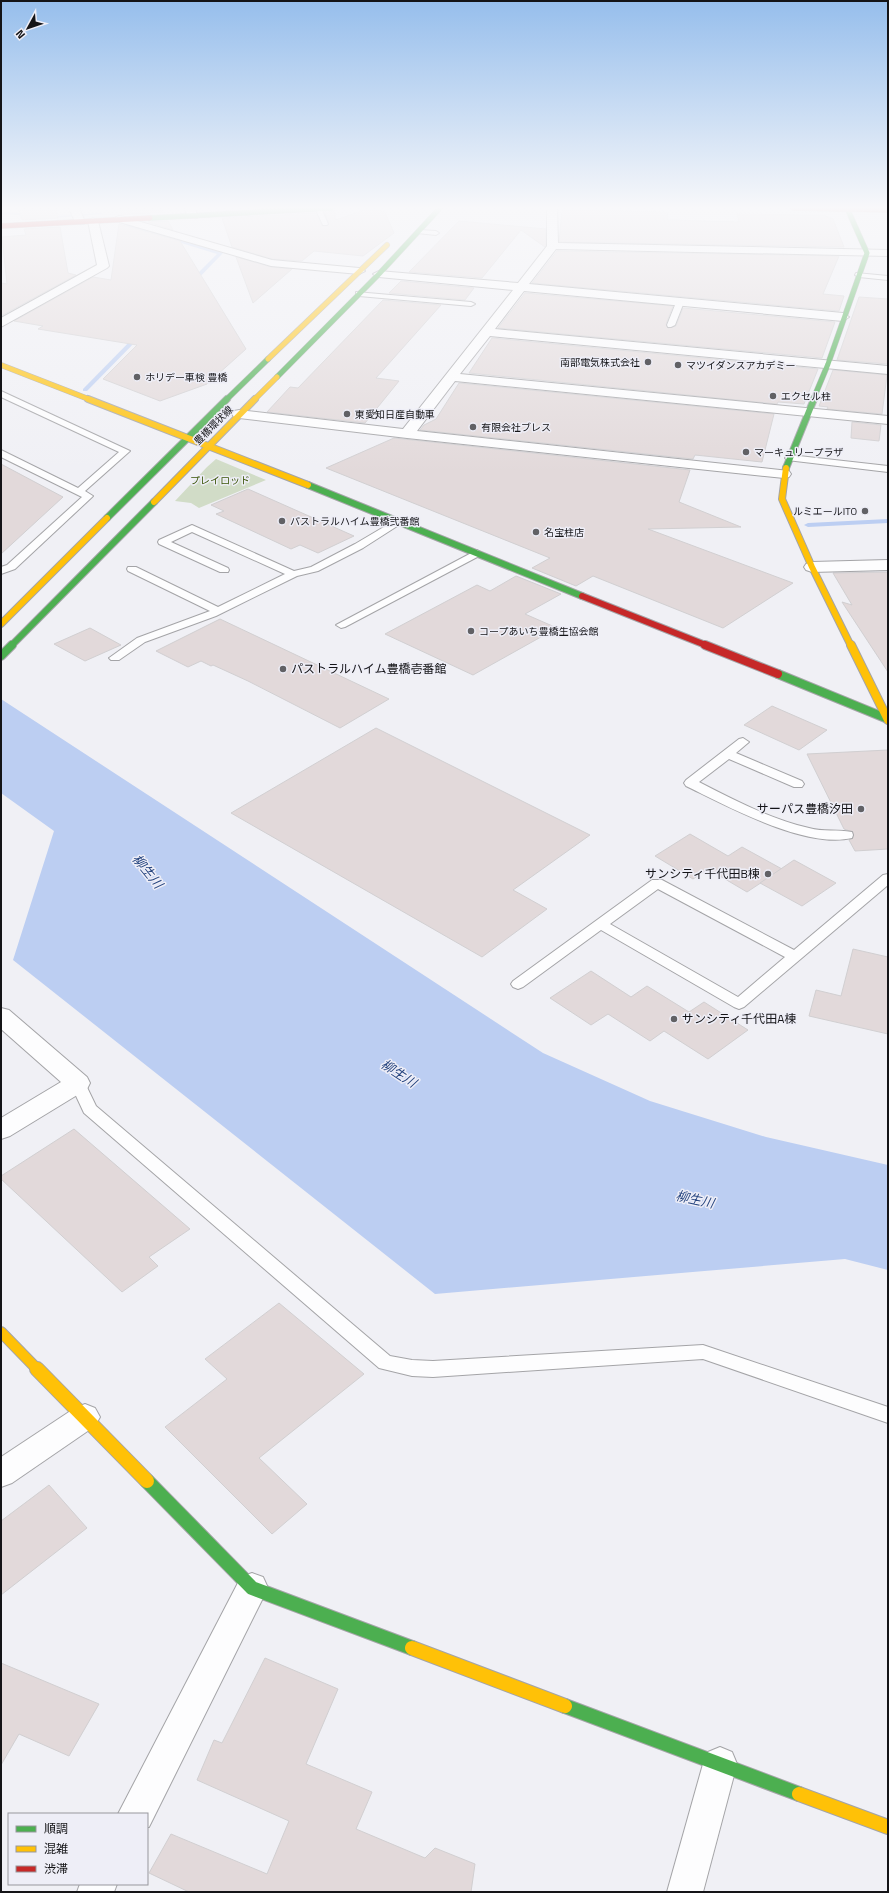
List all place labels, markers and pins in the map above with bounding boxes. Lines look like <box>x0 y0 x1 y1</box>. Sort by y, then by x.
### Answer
place label: 南部電気株式会社 <box>560 355 640 370</box>
marker: 南部電気株式会社 <box>643 357 653 367</box>
place label: マツイダンスアカデミー <box>686 358 795 373</box>
marker: マツイダンスアカデミー <box>673 360 683 370</box>
place label: ホリデー車検 豊橋 <box>145 370 227 385</box>
marker: ホリデー車検 豊橋 <box>132 372 142 382</box>
place label: エクセル柱 <box>781 389 831 404</box>
marker: エクセル柱 <box>768 391 778 401</box>
place label: 東愛知日産自動車 <box>355 407 435 422</box>
marker: 東愛知日産自動車 <box>342 409 352 419</box>
place label: 有限会社ブレス <box>481 420 551 435</box>
marker: 有限会社ブレス <box>468 422 478 432</box>
place label: マーキュリープラザ <box>754 445 843 460</box>
marker: マーキュリープラザ <box>741 447 751 457</box>
place label: ルミエールITO <box>793 504 857 519</box>
marker: ルミエールITO <box>860 506 870 516</box>
place label: パストラルハイム豊橋弐番館 <box>290 514 420 529</box>
marker: パストラルハイム豊橋弐番館 <box>277 516 287 526</box>
place label: 名宝柱店 <box>544 525 584 540</box>
marker: 名宝柱店 <box>531 527 541 537</box>
place label: コープあいち豊橋生協会館 <box>479 624 598 639</box>
marker: コープあいち豊橋生協会館 <box>466 626 476 636</box>
place label: パストラルハイム豊橋壱番館 <box>291 659 447 678</box>
marker: パストラルハイム豊橋壱番館 <box>278 664 288 674</box>
place label: サーパス豊橋汐田 <box>757 799 853 818</box>
marker: サーパス豊橋汐田 <box>856 804 866 814</box>
place label: サンシティ千代田B棟 <box>645 864 760 883</box>
marker: サンシティ千代田B棟 <box>763 869 773 879</box>
place label: サンシティ千代田A棟 <box>682 1009 796 1028</box>
marker: サンシティ千代田A棟 <box>669 1014 679 1024</box>

